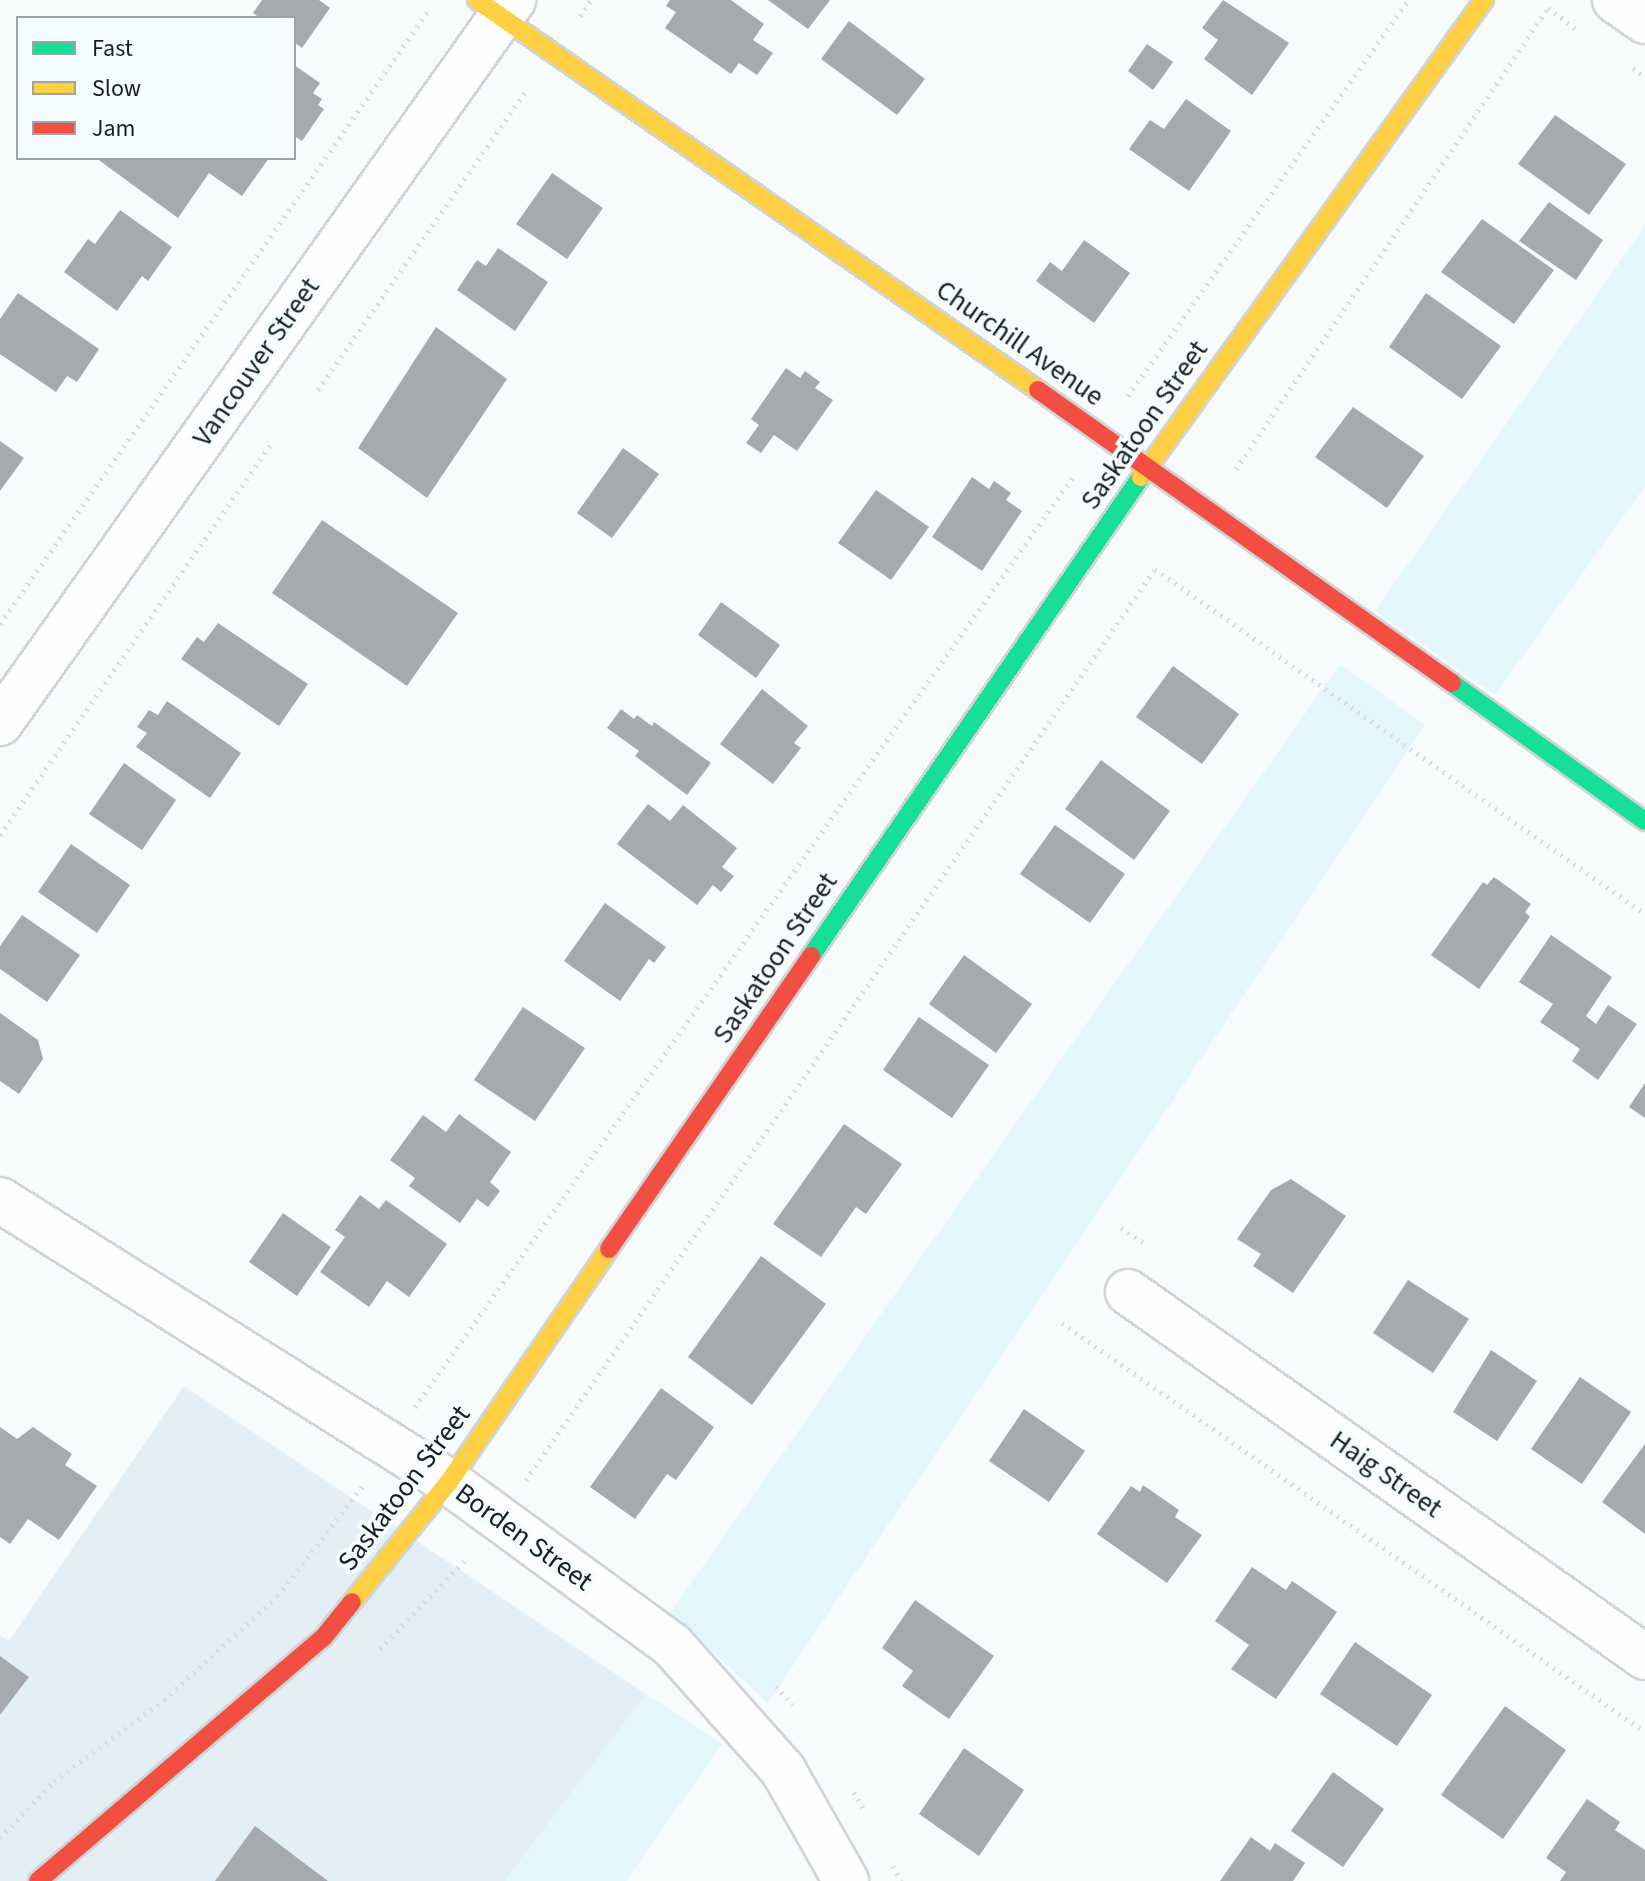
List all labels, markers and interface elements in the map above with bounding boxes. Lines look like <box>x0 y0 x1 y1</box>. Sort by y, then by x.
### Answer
legend <box>16 16 296 160</box>
text: Fast <box>92 31 133 66</box>
text: Slow <box>92 71 141 106</box>
text: Jam <box>92 111 136 146</box>
street label: Vancouver Street <box>185 271 327 453</box>
street label: Churchill Avenue <box>930 273 1110 413</box>
street label: Saskatoon Street <box>1073 334 1215 516</box>
street label: Saskatoon Street <box>706 866 844 1050</box>
street label: Saskatoon Street <box>331 1399 477 1577</box>
street label: Haig Street <box>1323 1423 1449 1525</box>
street label: Borden Street <box>449 1476 599 1598</box>

